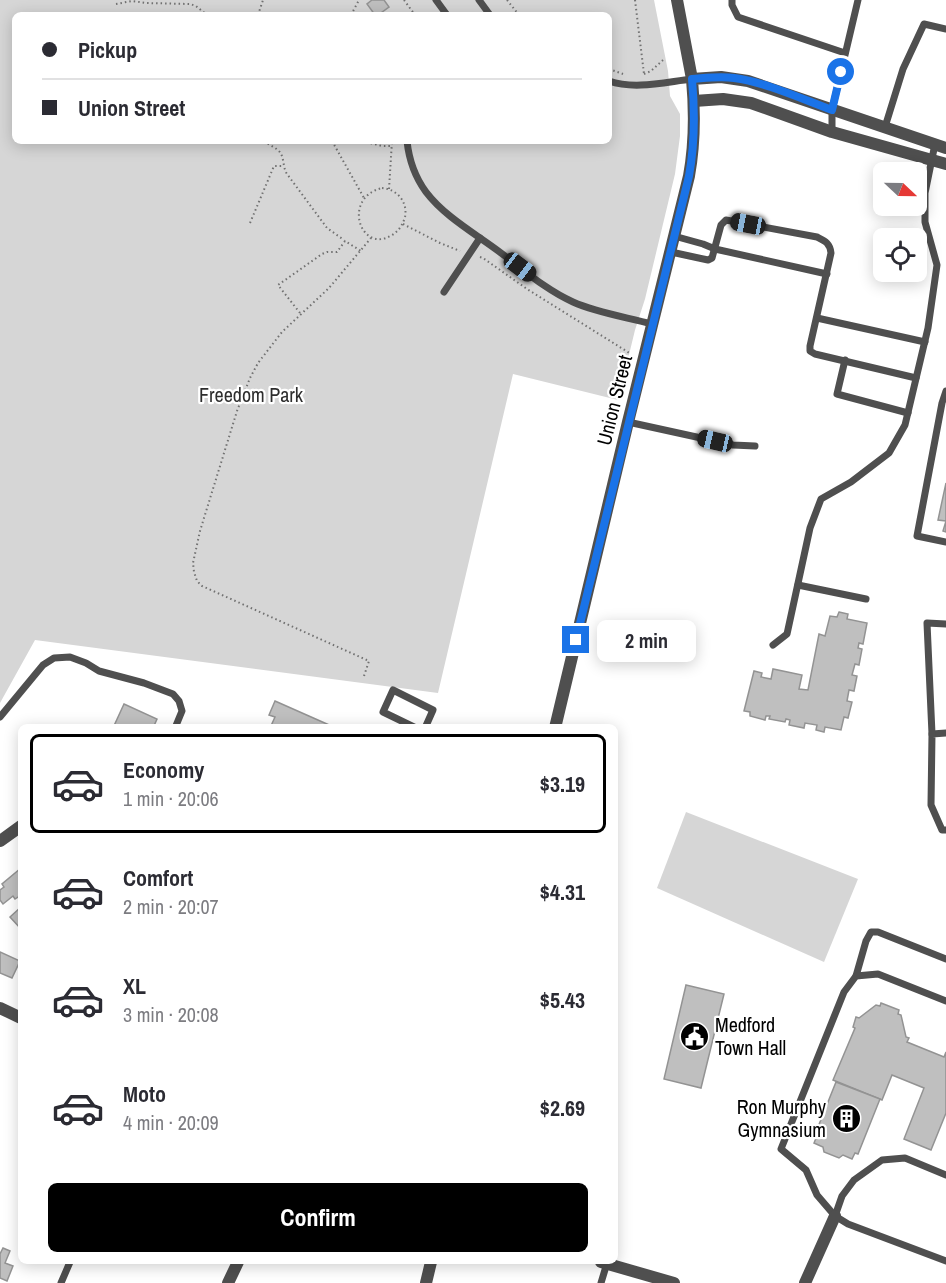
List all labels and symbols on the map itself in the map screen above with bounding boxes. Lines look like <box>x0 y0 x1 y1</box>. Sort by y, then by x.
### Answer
route start <box>827 58 854 85</box>
north arrow <box>873 162 927 216</box>
car <box>729 212 767 236</box>
car <box>500 249 540 285</box>
street label: Union Street <box>590 352 638 448</box>
park label: Freedom Park <box>199 381 304 408</box>
car <box>695 428 735 454</box>
callout: 2 min <box>597 619 696 661</box>
route end <box>562 626 589 653</box>
place label: Medford Town Hall <box>715 1011 786 1061</box>
public building icon: Medford Town Hall <box>678 1020 710 1052</box>
place label: Ron Murphy Gymnasium <box>737 1093 827 1143</box>
building icon: Ron Murphy Gymnasium <box>831 1102 863 1134</box>

